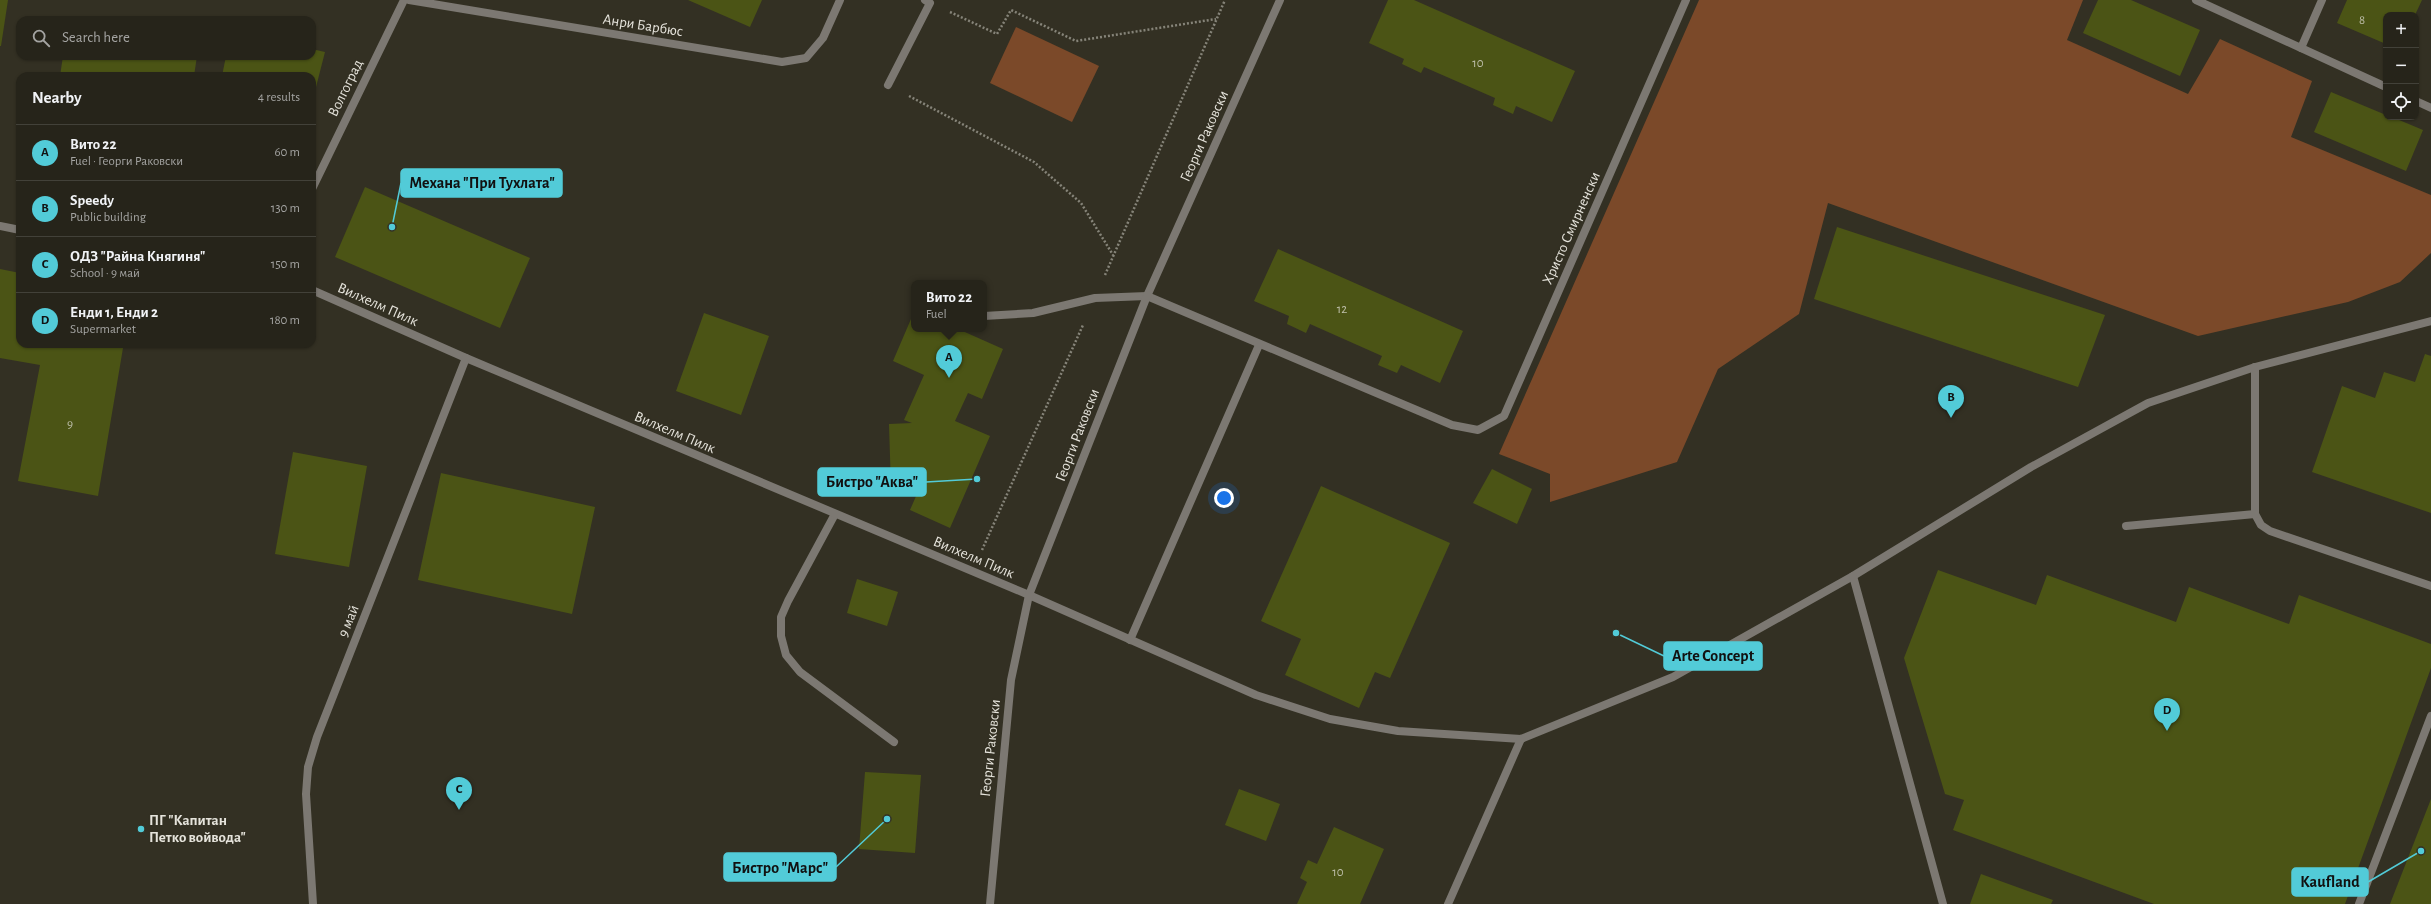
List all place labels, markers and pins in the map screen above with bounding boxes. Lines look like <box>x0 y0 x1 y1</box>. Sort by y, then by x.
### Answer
callout: Механа "При Тухлата" <box>401 169 562 197</box>
pin: A <box>936 345 962 378</box>
pin: B <box>1938 385 1964 418</box>
callout: Бистро "Аква" <box>818 468 926 496</box>
callout: Arte Concept <box>1664 642 1762 670</box>
pin: D <box>2154 698 2180 731</box>
pin: C <box>446 777 472 810</box>
place label: ПГ "Капитан Петко войвода" <box>149 813 246 845</box>
marker: ПГ "Капитан Петко войвода" <box>136 824 146 834</box>
callout: Бистро "Марс" <box>724 853 836 881</box>
callout: Kaufland <box>2292 868 2368 896</box>

